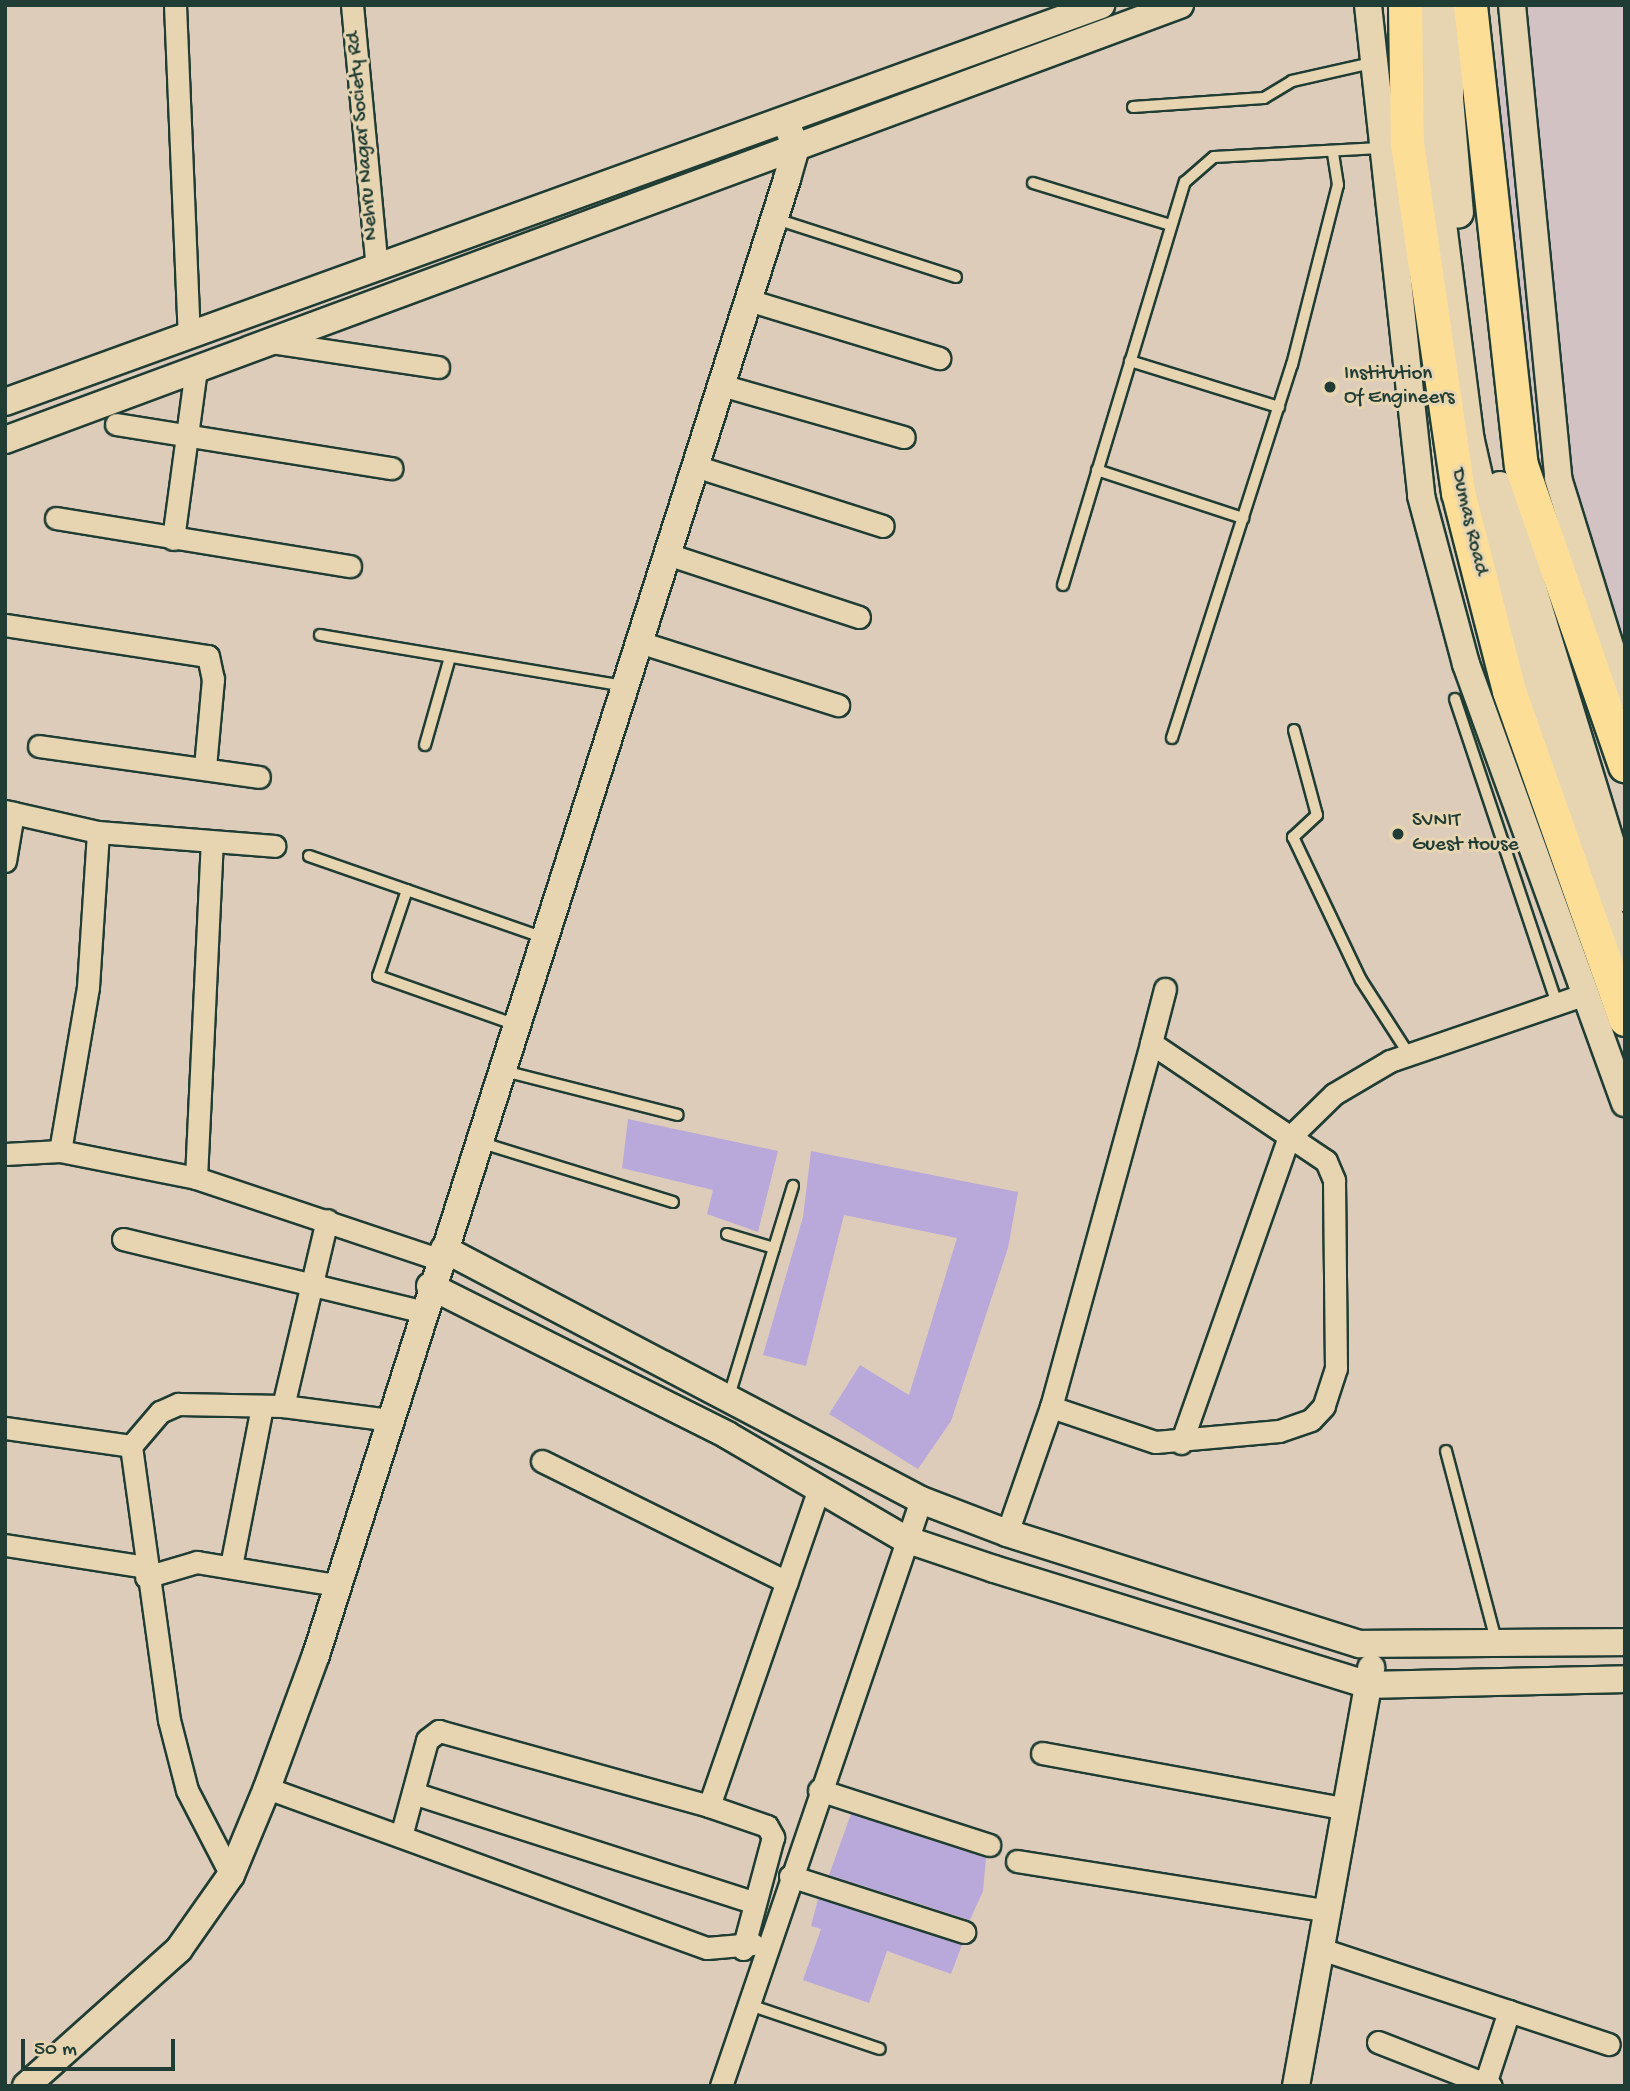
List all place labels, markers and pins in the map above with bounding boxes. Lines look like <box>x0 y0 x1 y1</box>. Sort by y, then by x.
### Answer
place label: Institution Of Engineers <box>1344 362 1454 412</box>
marker: Institution Of Engineers <box>1322 379 1338 395</box>
place label: SVNIT Guest House <box>1412 809 1519 859</box>
marker: SVNIT Guest House <box>1390 826 1406 842</box>

